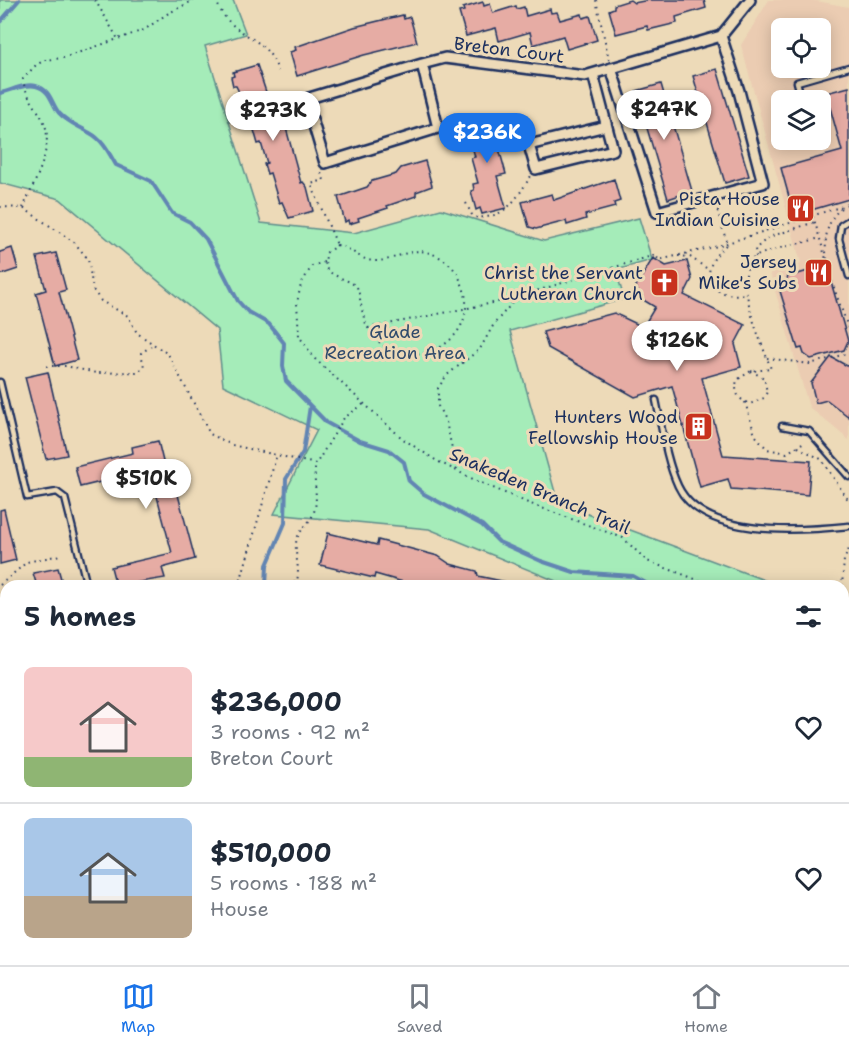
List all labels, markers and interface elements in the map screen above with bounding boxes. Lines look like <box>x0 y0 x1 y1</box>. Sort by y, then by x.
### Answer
map controls <box>771 18 831 150</box>
button: locate <box>771 18 831 78</box>
street label: Breton Court <box>452 31 566 69</box>
pin: $247K <box>622 90 706 141</box>
button: layers <box>771 90 831 150</box>
pin: $273K <box>231 91 315 142</box>
text: $247K <box>630 96 698 122</box>
text: $273K <box>239 97 307 123</box>
pin: $236K <box>445 113 529 164</box>
text: $236K <box>453 119 521 145</box>
place label: Pista House Indian Cuisine <box>655 187 780 232</box>
restaurant icon: Pista House Indian Cuisine <box>785 193 817 225</box>
place label: Jersey Mike's Subs <box>698 250 797 295</box>
restaurant icon: Jersey Mike's Subs <box>802 256 834 288</box>
place label: Christ the Servant Lutheran Church <box>484 261 643 306</box>
church icon: Christ the Servant Lutheran Church <box>648 267 680 299</box>
park label: Glade Recreation Area <box>325 320 466 365</box>
pin: $126K <box>635 321 719 372</box>
text: $126K <box>646 327 708 353</box>
place label: Hunters Wood Fellowship House <box>528 405 678 450</box>
building icon: Hunters Wood Fellowship House <box>683 411 715 443</box>
street label: Snakeden Branch Trail <box>446 442 635 540</box>
pin: $510K <box>104 459 188 510</box>
text: $510K <box>115 465 177 491</box>
text: 5 homes <box>24 599 136 634</box>
icon: filters <box>792 600 825 633</box>
text: $236,000 <box>210 684 342 719</box>
icon: home <box>72 691 144 763</box>
icon: heart <box>792 711 825 744</box>
text: 3 rooms · 92 m² <box>210 719 370 745</box>
text: Breton Court <box>210 745 333 771</box>
text: $510,000 <box>210 835 332 870</box>
icon: home <box>72 842 144 914</box>
icon: heart <box>792 862 825 895</box>
text: 5 rooms · 188 m² <box>210 870 377 896</box>
text: House <box>210 896 269 922</box>
tab: Map <box>121 980 155 1037</box>
tab: Saved <box>397 980 442 1037</box>
tab: Home <box>684 980 728 1037</box>

